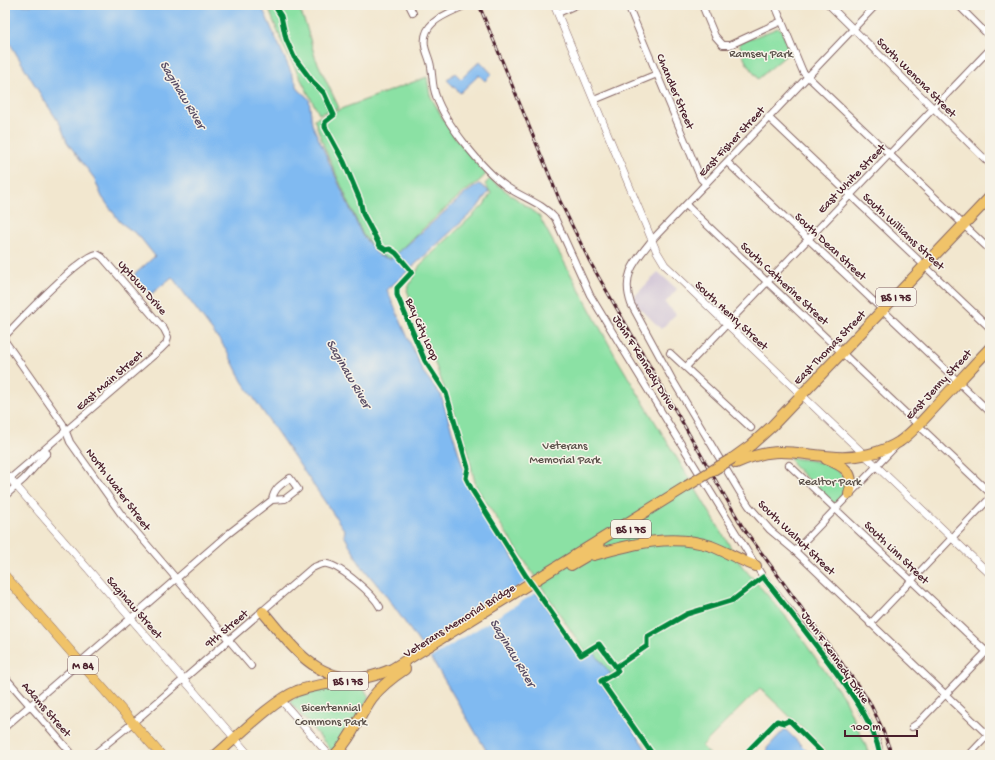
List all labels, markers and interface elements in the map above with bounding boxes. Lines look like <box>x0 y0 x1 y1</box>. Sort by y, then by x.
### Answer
street label: South Wenona Street <box>873 36 959 122</box>
park label: Ramsey Park <box>729 48 795 62</box>
street label: Chandler Street <box>652 52 697 132</box>
water label: Saginaw River <box>156 59 209 134</box>
street label: East Fisher Street <box>696 103 769 180</box>
street label: East White Street <box>816 141 890 217</box>
street label: South Williams Street <box>859 191 947 275</box>
street label: South Dean Street <box>791 211 869 285</box>
street label: South Catherine Street <box>736 240 832 330</box>
street label: Uptown Drive <box>114 258 170 319</box>
street label: South Henry Street <box>691 279 771 355</box>
road number: BS I 75 <box>876 288 916 306</box>
street label: Bay City Loop <box>401 295 441 363</box>
street label: East Thomas Street <box>791 307 870 389</box>
street label: John F Kennedy Drive <box>609 313 679 414</box>
water label: Saginaw River <box>322 337 375 413</box>
street label: East Jenny Street <box>903 347 976 423</box>
street label: East Main Street <box>74 348 148 414</box>
park label: Veterans Memorial Park <box>529 440 602 468</box>
street label: North Water Street <box>82 446 154 535</box>
park label: Realtor Park <box>799 476 863 490</box>
street label: South Walnut Street <box>754 498 838 580</box>
street label: South Linn Street <box>860 519 932 589</box>
road number: BS I 75 <box>611 520 651 538</box>
street label: Saginaw Street <box>103 574 165 643</box>
street label: Veterans Memorial Bridge <box>401 581 519 662</box>
street label: 9th Street <box>202 607 253 652</box>
street label: John F Kennedy Drive <box>797 610 872 707</box>
water label: Saginaw River <box>486 617 539 692</box>
road number: M 84 <box>68 656 98 674</box>
road number: BS I 75 <box>328 672 368 690</box>
street label: Adams Street <box>18 680 74 742</box>
park label: Bicentennial Commons Park <box>295 702 369 730</box>
scale bar <box>845 712 917 738</box>
text: 100 m <box>850 721 881 735</box>

